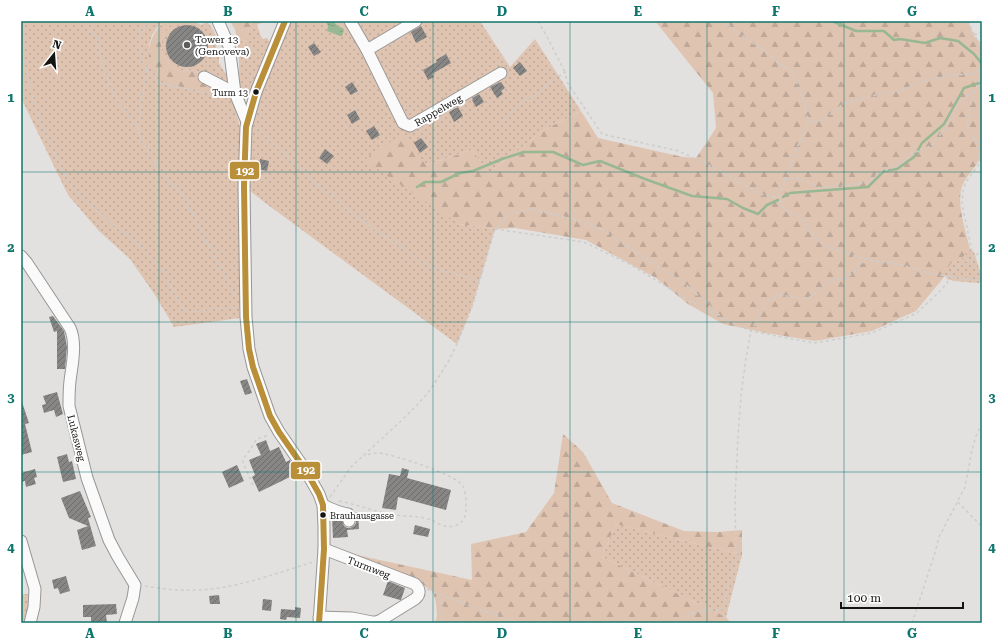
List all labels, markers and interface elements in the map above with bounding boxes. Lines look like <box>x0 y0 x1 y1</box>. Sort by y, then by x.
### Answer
text: A <box>85 4 95 19</box>
text: B <box>223 4 233 19</box>
text: C <box>359 4 369 19</box>
text: D <box>497 4 507 19</box>
text: E <box>634 4 642 19</box>
text: F <box>772 4 780 19</box>
text: G <box>907 4 917 19</box>
north arrow <box>34 34 74 74</box>
place label: Tower 13 (Genoveva) <box>195 34 249 57</box>
text: N <box>51 37 63 53</box>
marker: Tower 13 (Genoveva) <box>182 40 192 50</box>
marker: Turm 13 <box>251 87 261 97</box>
place label: Turm 13 <box>212 88 248 98</box>
text: 1 <box>7 90 15 105</box>
text: 1 <box>988 90 996 105</box>
street label: Rappelweg <box>413 92 464 128</box>
line badge: 192 <box>229 161 260 180</box>
text: 192 <box>236 165 254 178</box>
text: 2 <box>7 240 15 255</box>
text: 2 <box>988 240 996 255</box>
text: 3 <box>7 390 15 405</box>
text: 3 <box>988 390 996 405</box>
street label: Lukasweg <box>65 414 88 463</box>
line badge: 192 <box>290 461 321 480</box>
text: 192 <box>297 464 315 477</box>
marker: Brauhausgasse <box>318 510 328 520</box>
place label: Brauhausgasse <box>330 511 394 521</box>
text: 4 <box>7 540 15 555</box>
text: 4 <box>988 540 996 555</box>
street label: Turmweg <box>346 554 392 581</box>
scale bar <box>841 584 963 610</box>
text: 100 m <box>847 591 881 605</box>
text: A <box>85 626 95 641</box>
text: B <box>223 626 233 641</box>
text: C <box>359 626 369 641</box>
text: D <box>497 626 507 641</box>
text: E <box>634 626 642 641</box>
text: F <box>772 626 780 641</box>
text: G <box>907 626 917 641</box>

